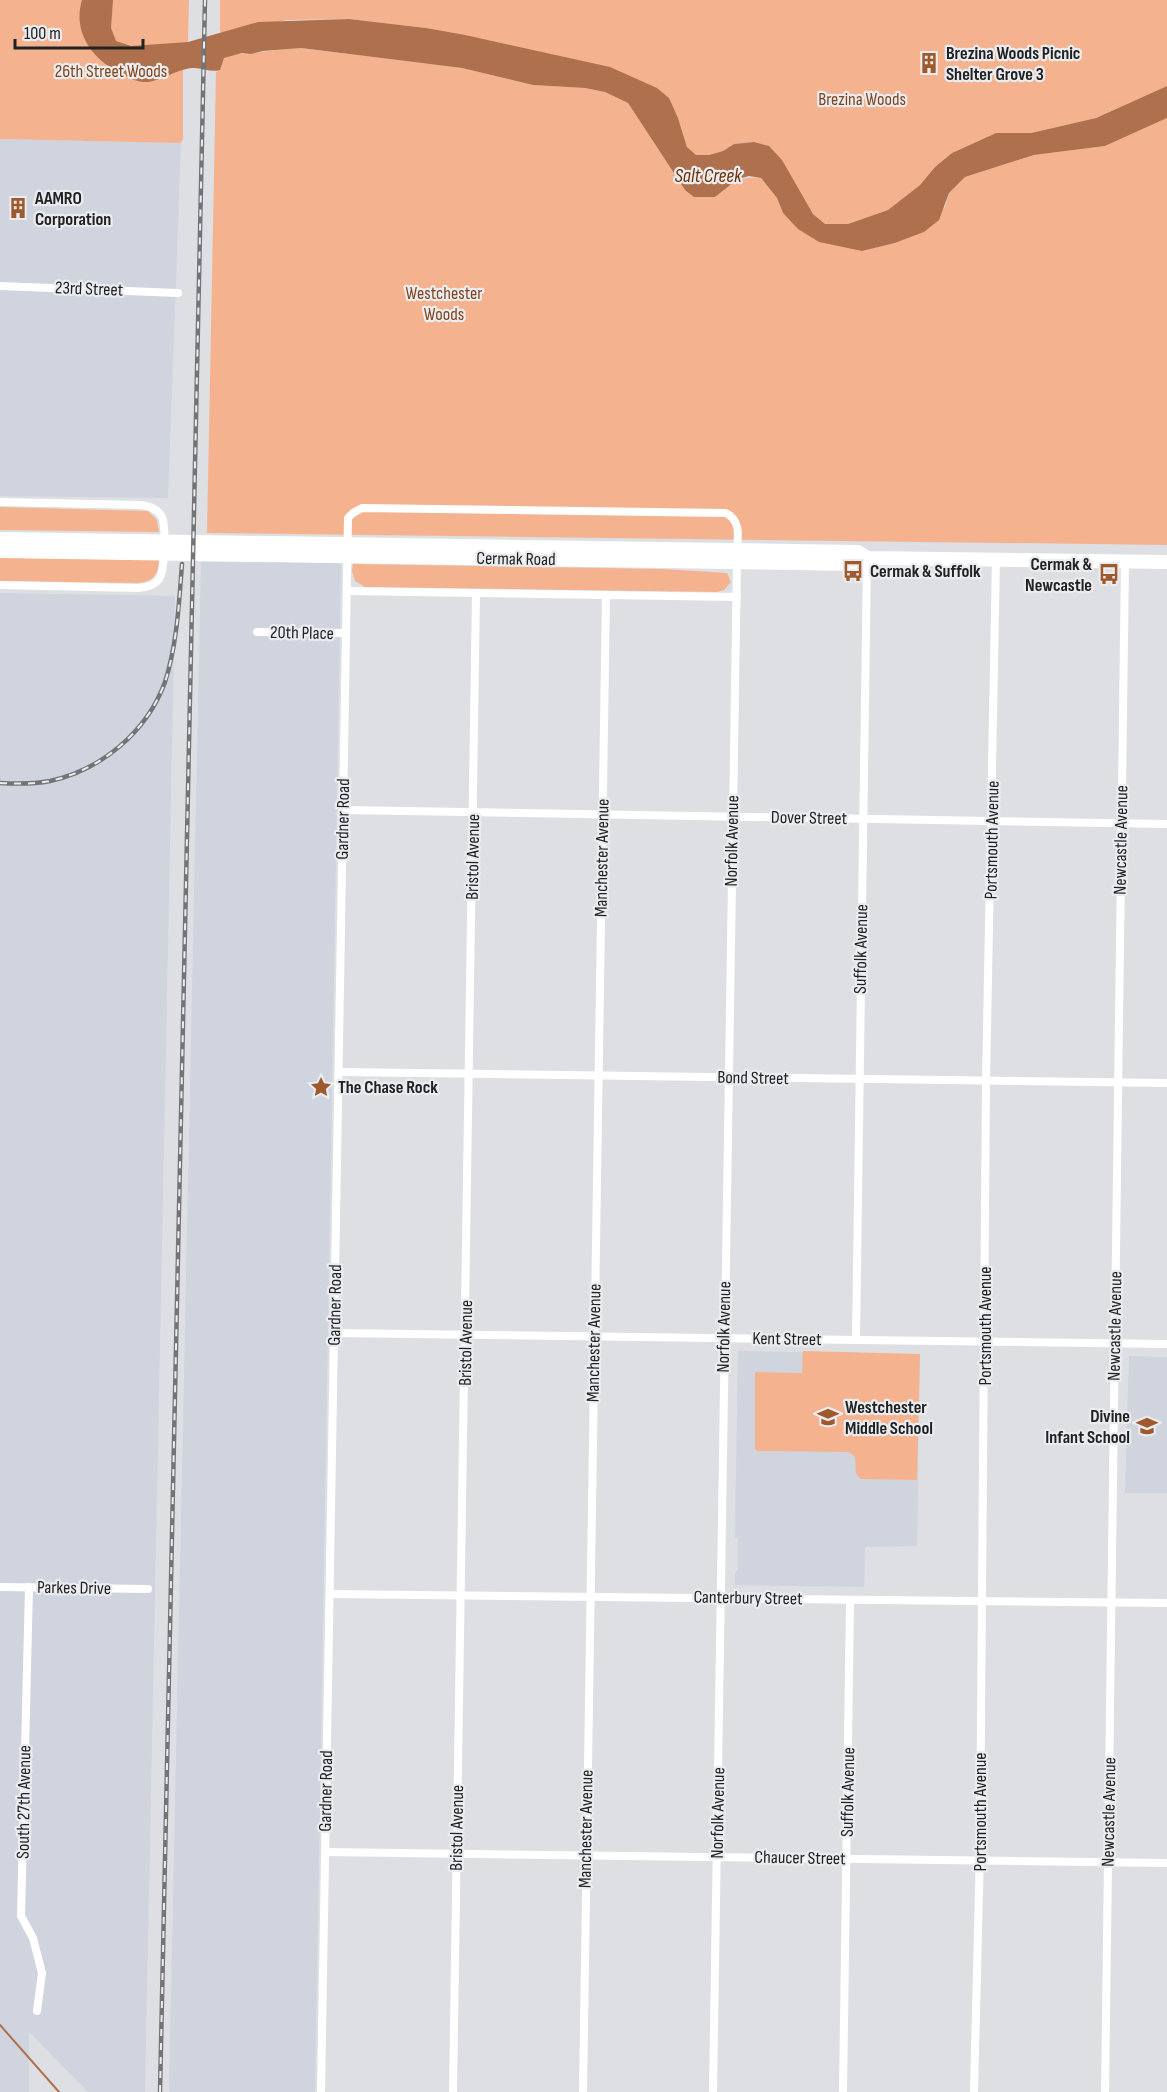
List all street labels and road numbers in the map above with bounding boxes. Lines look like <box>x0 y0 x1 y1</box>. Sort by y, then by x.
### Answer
street label: 23rd Street <box>55 277 124 301</box>
street label: Cermak Road <box>476 548 556 570</box>
street label: 20th Place <box>270 622 334 644</box>
street label: Gardner Road <box>332 778 354 860</box>
street label: Portsmouth Avenue <box>980 780 1004 900</box>
street label: Newcastle Avenue <box>1110 785 1132 895</box>
street label: Norfolk Avenue <box>721 795 743 887</box>
street label: Manchester Avenue <box>590 799 614 917</box>
street label: Dover Street <box>771 807 848 829</box>
street label: Bristol Avenue <box>462 814 484 900</box>
street label: Suffolk Avenue <box>850 904 872 994</box>
street label: Bond Street <box>717 1067 789 1089</box>
street label: Gardner Road <box>324 1264 346 1346</box>
street label: Portsmouth Avenue <box>975 1267 996 1385</box>
street label: Newcastle Avenue <box>1104 1271 1126 1381</box>
street label: Norfolk Avenue <box>713 1281 735 1373</box>
street label: Manchester Avenue <box>582 1284 606 1402</box>
street label: Bristol Avenue <box>455 1300 477 1386</box>
street label: Kent Street <box>752 1328 822 1350</box>
street label: Parkes Drive <box>37 1577 111 1599</box>
street label: Canterbury Street <box>693 1587 803 1609</box>
street label: South 27th Avenue <box>13 1745 35 1859</box>
street label: Suffolk Avenue <box>837 1747 859 1837</box>
street label: Gardner Road <box>315 1750 337 1832</box>
street label: Portsmouth Avenue <box>970 1753 991 1871</box>
street label: Newcastle Avenue <box>1098 1757 1120 1867</box>
street label: Norfolk Avenue <box>707 1767 729 1859</box>
street label: Manchester Avenue <box>574 1770 598 1888</box>
street label: Bristol Avenue <box>446 1785 468 1871</box>
street label: Chaucer Street <box>754 1847 846 1869</box>

